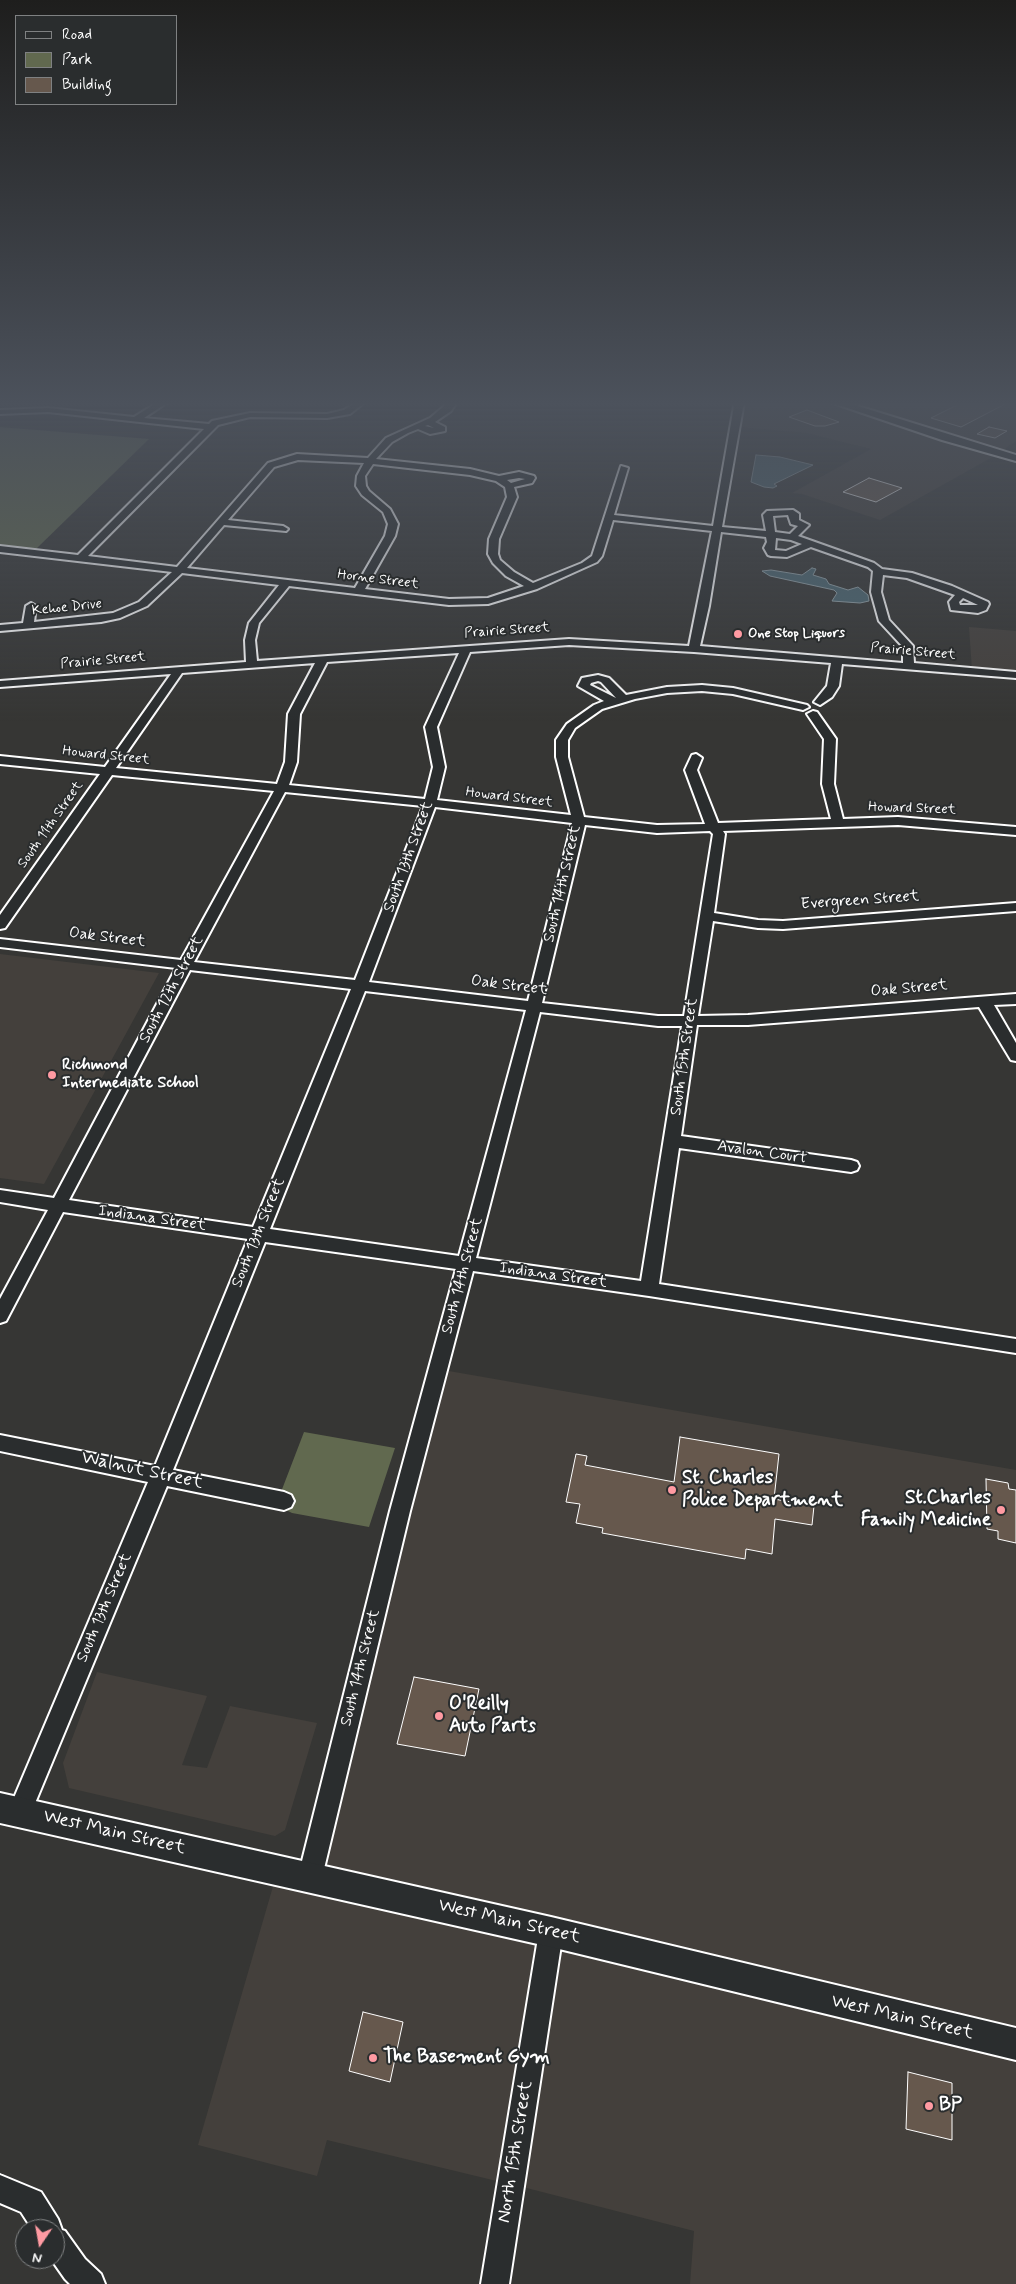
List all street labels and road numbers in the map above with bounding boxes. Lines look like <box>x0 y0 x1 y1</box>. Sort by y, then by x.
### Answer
street label: Horne Street <box>336 567 420 593</box>
street label: Kehoe Drive <box>31 596 103 620</box>
street label: Prairie Street <box>464 620 550 642</box>
street label: Prairie Street <box>870 640 956 664</box>
street label: Prairie Street <box>60 649 146 673</box>
street label: Howard Street <box>62 743 150 769</box>
street label: South 11th Street <box>15 778 87 872</box>
street label: Howard Street <box>464 784 554 812</box>
street label: South 13th Street <box>380 799 438 915</box>
street label: Howard Street <box>868 799 956 819</box>
street label: South 14th Street <box>540 824 586 944</box>
street label: Evergreen Street <box>800 887 920 915</box>
street label: Oak Street <box>68 924 146 952</box>
street label: South 12th Street <box>136 933 208 1047</box>
street label: Oak Street <box>470 972 548 1000</box>
street label: Oak Street <box>870 976 948 1002</box>
street label: South 15th Street <box>667 997 703 1117</box>
street label: Avalon Court <box>716 1137 808 1169</box>
street label: South 13th Street <box>228 1175 290 1291</box>
street label: Indiana Street <box>97 1202 207 1236</box>
street label: South 14th Street <box>438 1216 488 1336</box>
street label: Indiana Street <box>498 1259 608 1293</box>
street label: Walnut Street <box>79 1447 205 1495</box>
street label: South 13th Street <box>73 1551 137 1665</box>
street label: South 14th Street <box>337 1608 385 1728</box>
street label: West Main Street <box>41 1806 187 1860</box>
street label: West Main Street <box>436 1895 582 1949</box>
street label: West Main Street <box>829 1991 975 2045</box>
street label: North 15th Street <box>494 2079 538 2225</box>

